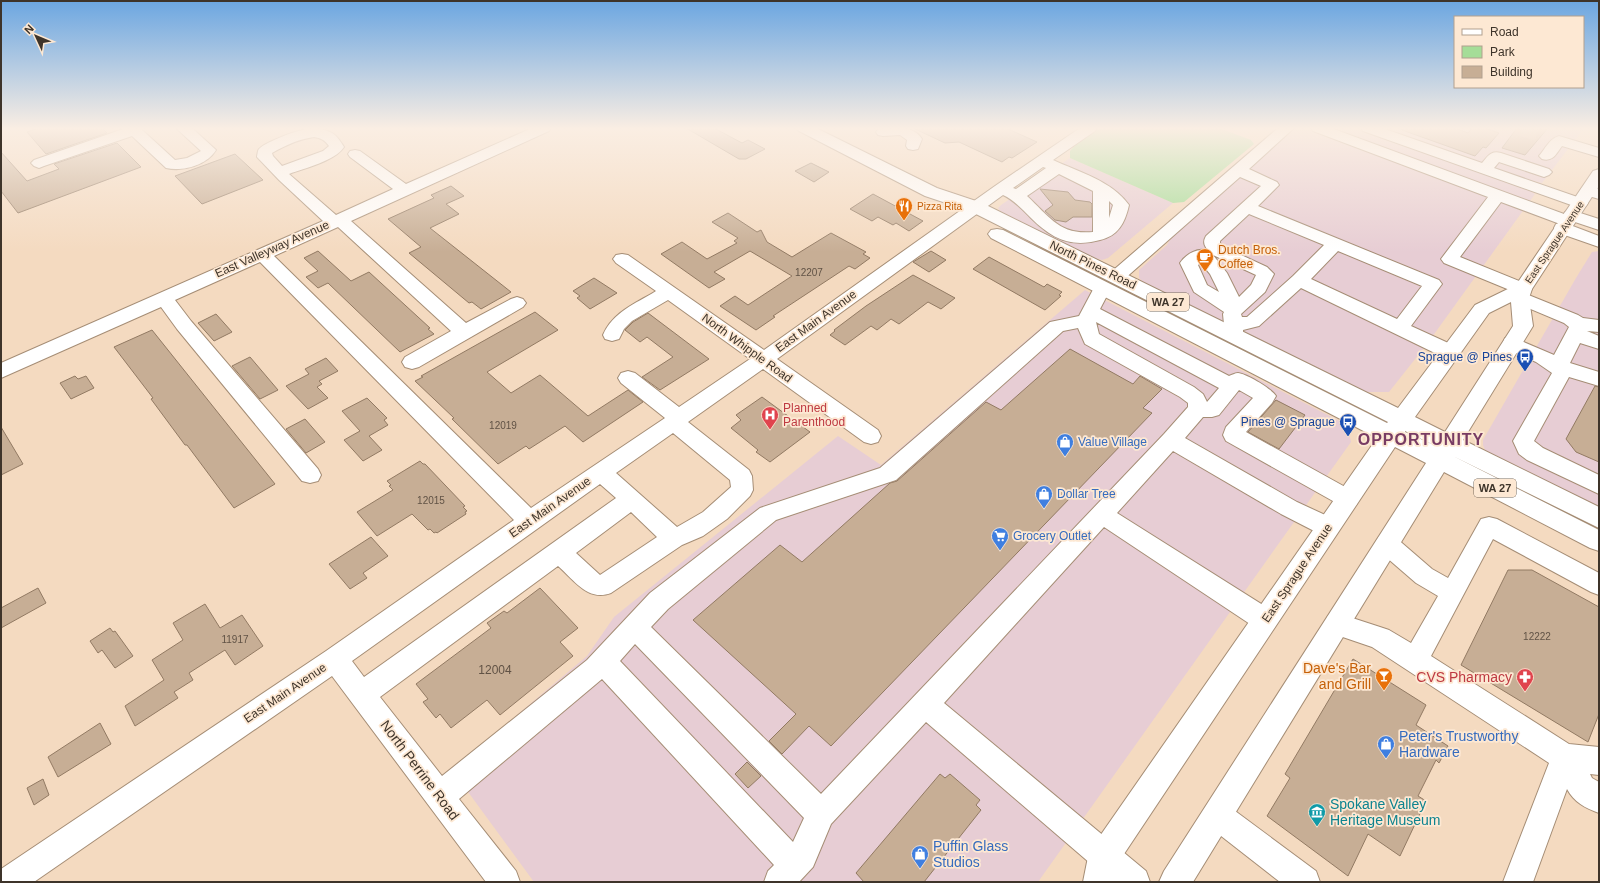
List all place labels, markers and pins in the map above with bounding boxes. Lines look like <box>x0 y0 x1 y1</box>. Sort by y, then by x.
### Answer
restaurant icon: Pizza Rita <box>894 196 914 221</box>
place label: Pizza Rita <box>917 201 962 212</box>
place label: Dutch Bros. Coffee <box>1218 243 1281 271</box>
cafe icon: Dutch Bros. Coffee <box>1195 247 1215 272</box>
bus stop icon: Sprague @ Pines <box>1515 347 1535 372</box>
place label: Sprague @ Pines <box>1418 350 1512 364</box>
place label: Planned Parenthood <box>783 401 845 429</box>
hospital icon: Planned Parenthood <box>760 405 780 430</box>
bus stop icon: Pines @ Sprague <box>1338 412 1358 437</box>
place label: Pines @ Sprague <box>1241 415 1335 429</box>
shop icon: Value Village <box>1055 432 1075 457</box>
place label: Value Village <box>1078 435 1147 449</box>
shop icon: Dollar Tree <box>1034 484 1054 509</box>
place label: Dollar Tree <box>1057 487 1116 501</box>
supermarket icon: Grocery Outlet <box>990 526 1010 551</box>
place label: Grocery Outlet <box>1013 529 1092 543</box>
place label: Dave's Bar and Grill <box>1303 660 1371 692</box>
bar icon: Dave's Bar and Grill <box>1374 666 1394 691</box>
pharmacy icon: CVS Pharmacy <box>1515 667 1535 692</box>
place label: CVS Pharmacy <box>1416 669 1512 685</box>
place label: Peter's Trustworthy Hardware <box>1399 728 1518 760</box>
shop icon: Peter's Trustworthy Hardware <box>1376 734 1396 759</box>
place label: Spokane Valley Heritage Museum <box>1330 796 1441 828</box>
museum icon: Spokane Valley Heritage Museum <box>1307 802 1327 827</box>
place label: Puffin Glass Studios <box>933 838 1008 870</box>
shop icon: Puffin Glass Studios <box>910 844 930 869</box>

